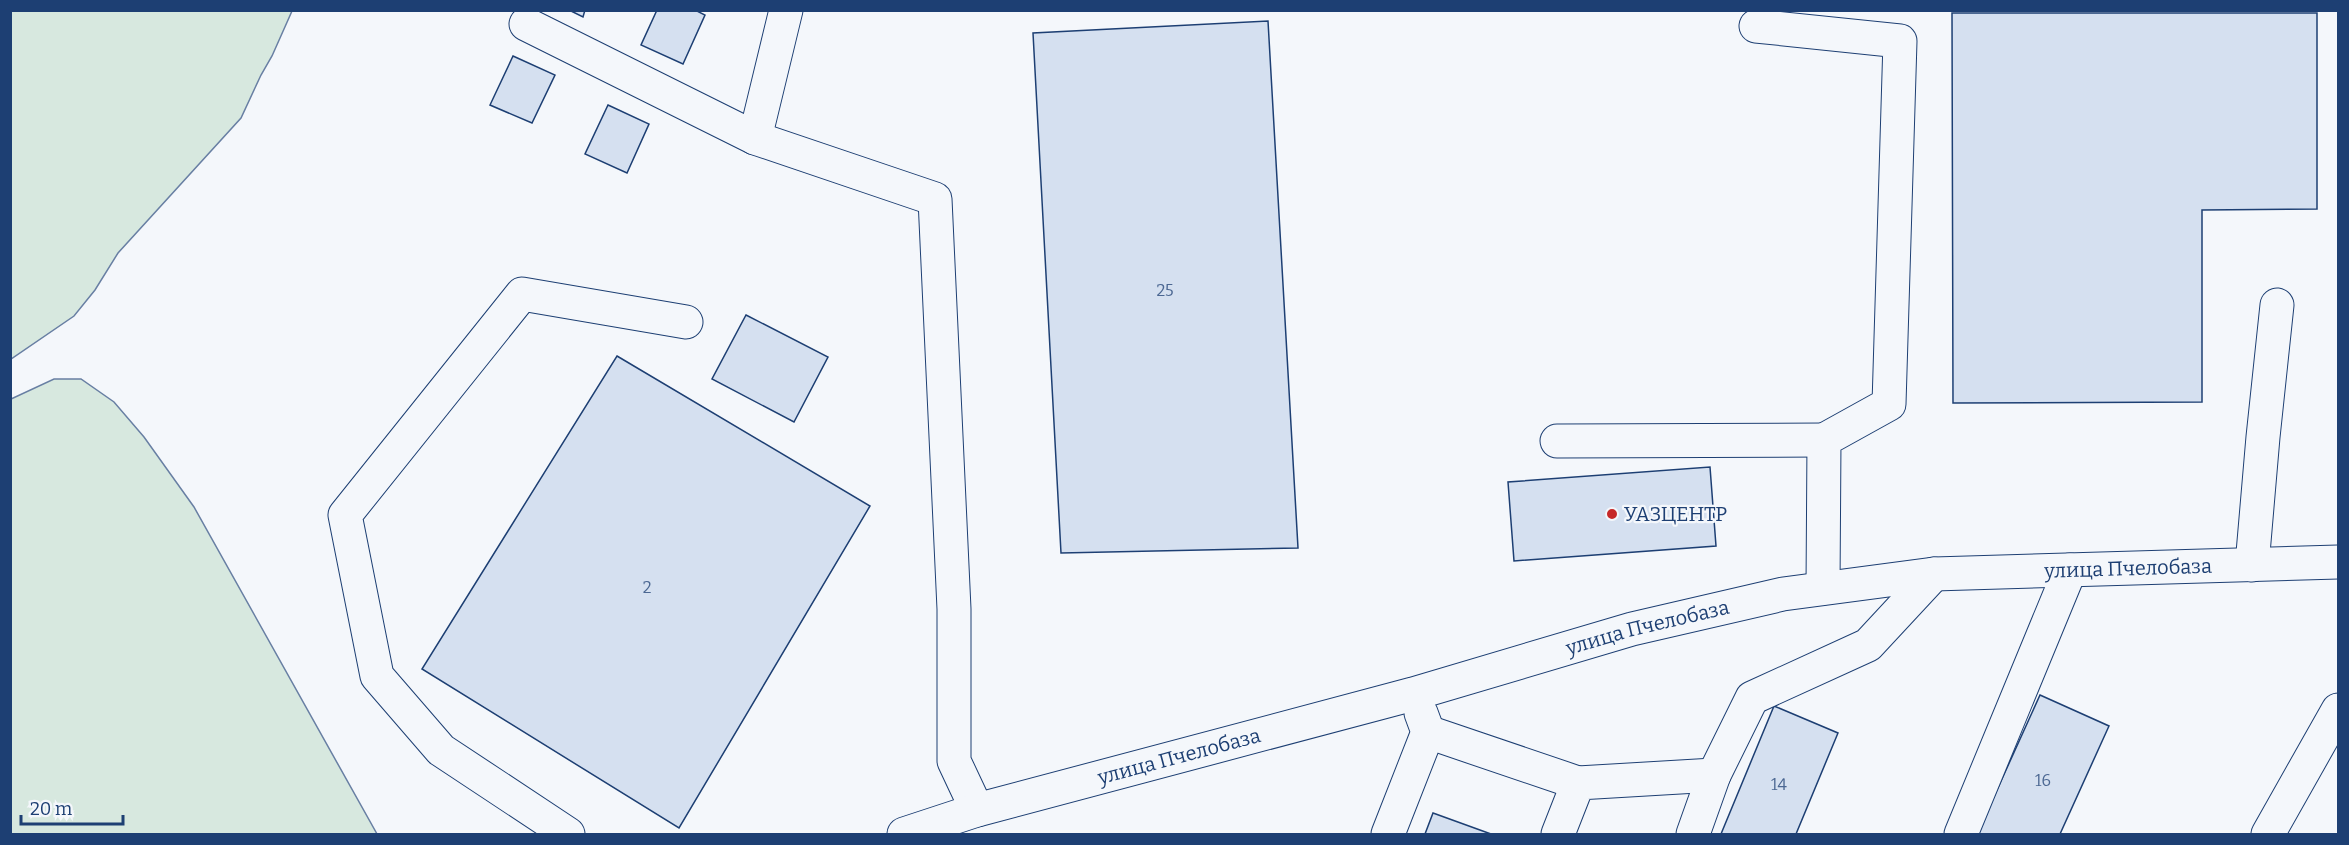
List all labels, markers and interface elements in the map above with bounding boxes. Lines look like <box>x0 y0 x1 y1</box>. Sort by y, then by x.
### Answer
house number: 25 <box>1156 281 1174 300</box>
place label: УАЗЦЕНТР <box>1624 502 1727 526</box>
marker: УАЗЦЕНТР <box>1605 507 1619 521</box>
street label: улица Пчелобаза <box>2043 554 2212 583</box>
house number: 2 <box>643 578 651 597</box>
street label: улица Пчелобаза <box>1562 595 1732 660</box>
street label: улица Пчелобаза <box>1094 723 1263 790</box>
house number: 16 <box>2035 771 2051 790</box>
house number: 14 <box>1771 775 1788 794</box>
scale bar <box>21 788 123 826</box>
text: 20 m <box>30 798 72 820</box>

